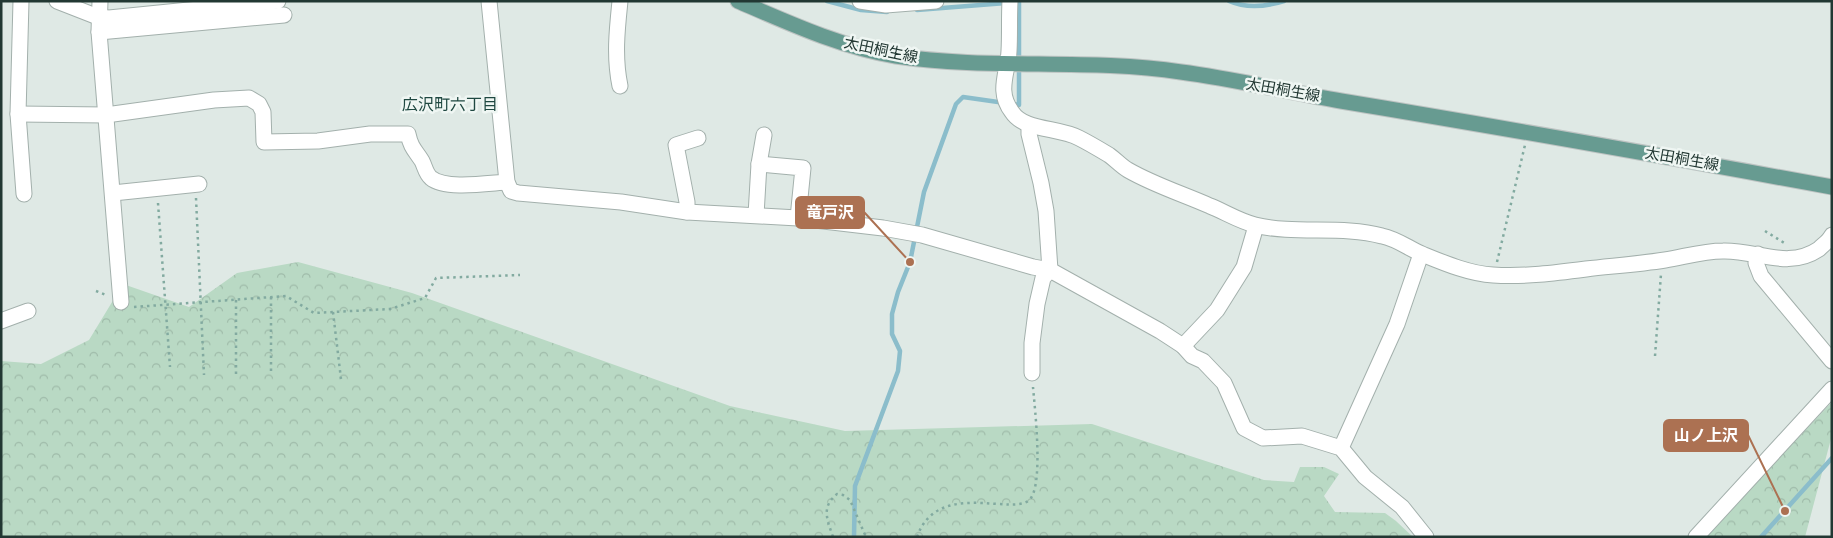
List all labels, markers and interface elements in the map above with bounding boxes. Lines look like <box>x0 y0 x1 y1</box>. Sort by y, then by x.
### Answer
street label: 太田桐生線 <box>843 32 920 66</box>
street label: 太田桐生線 <box>1245 74 1322 104</box>
district label: 広沢町六丁目 <box>402 94 498 114</box>
street label: 太田桐生線 <box>1644 143 1721 173</box>
callout: 竜戸沢 <box>796 197 864 228</box>
text: 竜戸沢 <box>806 202 854 222</box>
callout: 山ノ上沢 <box>1664 420 1748 451</box>
text: 山ノ上沢 <box>1674 425 1738 445</box>

